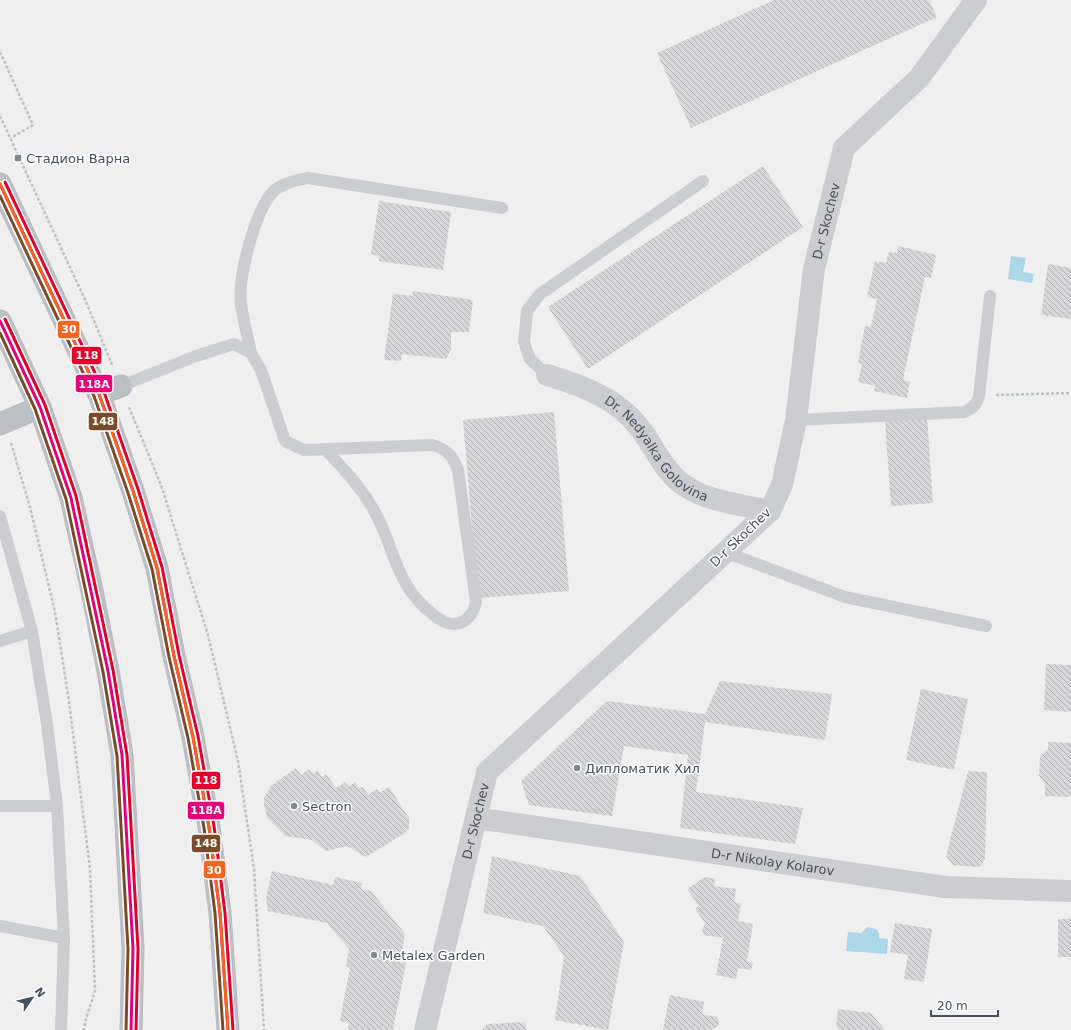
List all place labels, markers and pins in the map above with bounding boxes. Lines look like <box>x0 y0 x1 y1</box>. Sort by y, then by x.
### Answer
place label: Стадион Варна <box>26 151 130 166</box>
marker: Стадион Варна <box>13 153 23 163</box>
place label: Дипломатик Хил <box>585 761 700 776</box>
marker: Дипломатик Хил <box>572 763 582 773</box>
place label: Sectron <box>302 799 352 814</box>
marker: Sectron <box>289 801 299 811</box>
place label: Metalex Garden <box>382 948 485 963</box>
marker: Metalex Garden <box>369 950 379 960</box>

